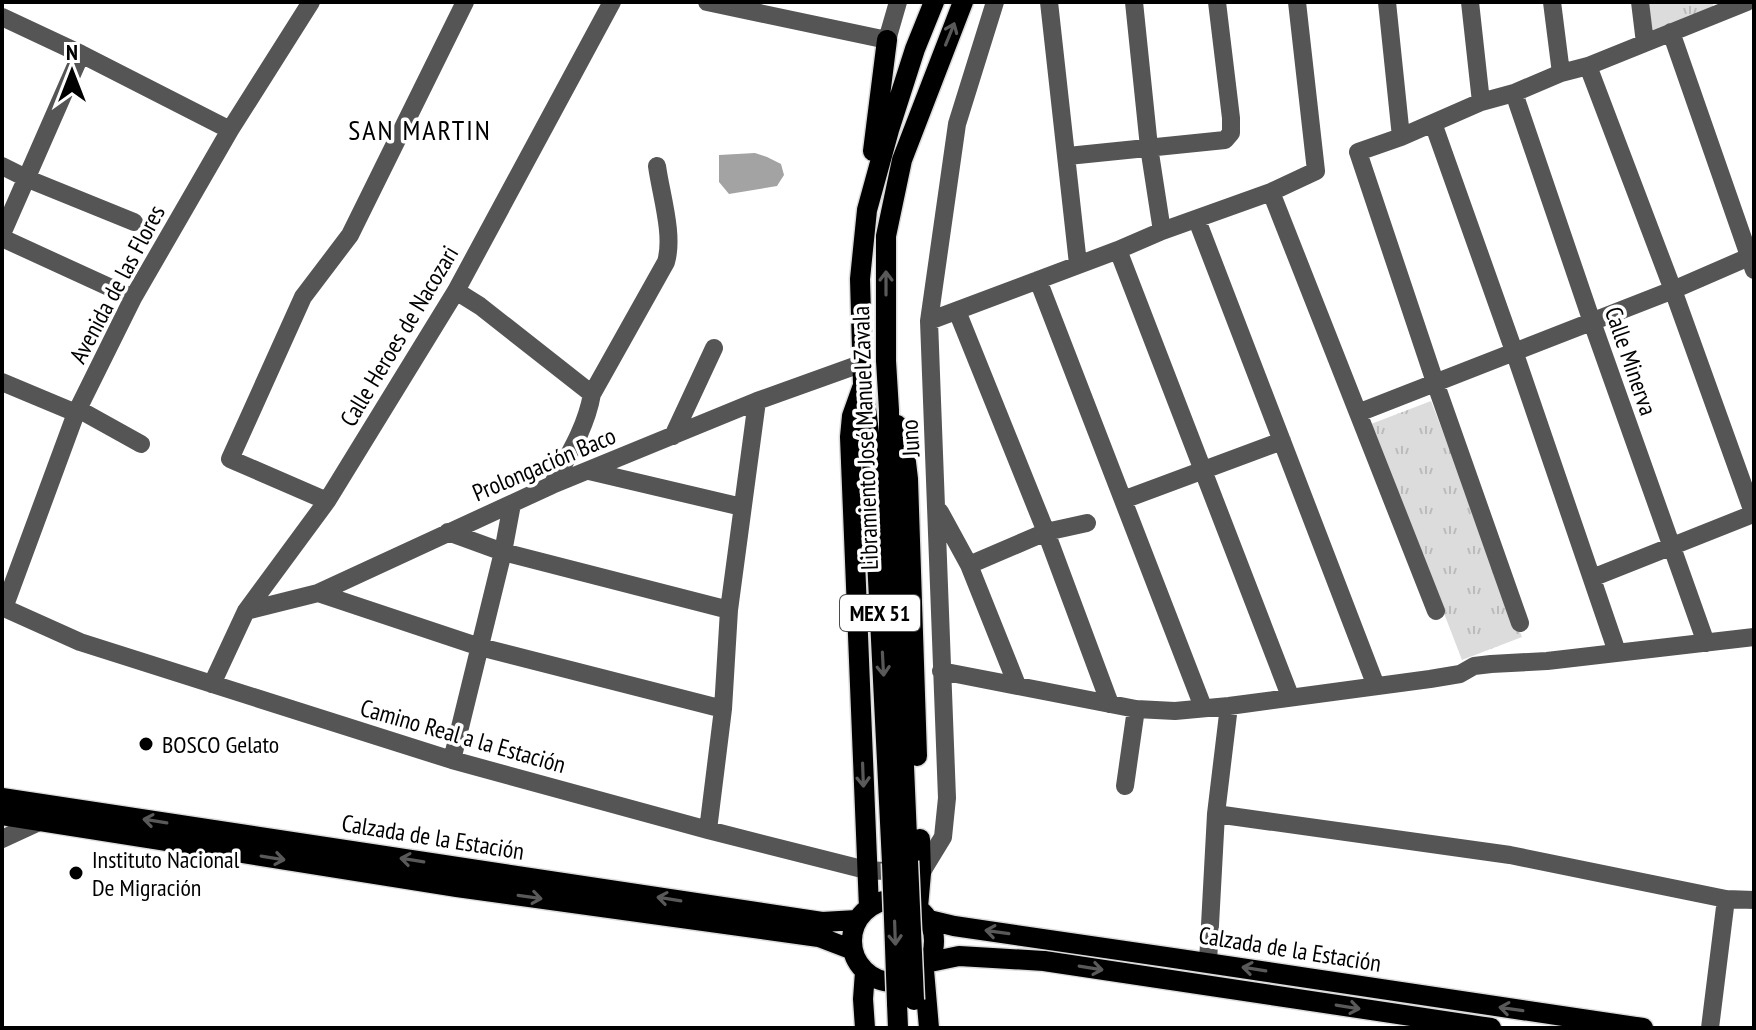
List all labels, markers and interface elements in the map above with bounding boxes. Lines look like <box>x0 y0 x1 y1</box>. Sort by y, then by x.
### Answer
one-way arrow <box>944 22 959 47</box>
north arrow <box>32 32 112 112</box>
text: N <box>66 38 78 66</box>
district label: SAN MARTIN <box>348 111 492 148</box>
street label: Avenida de las Flores <box>62 199 172 369</box>
street label: Calle Heroes de Nacozari <box>333 240 465 432</box>
one-way arrow <box>878 270 894 297</box>
street label: Calle Minerva <box>1598 303 1664 419</box>
street label: Libramiento José Manuel Zavala <box>845 306 885 570</box>
street label: Juno <box>894 419 927 458</box>
street label: Prolongación Baco <box>468 420 620 508</box>
road number: MEX 51 <box>840 595 920 631</box>
one-way arrow <box>875 650 890 677</box>
street label: Camino Real a la Estación <box>357 692 569 780</box>
place label: BOSCO Gelato <box>162 729 279 760</box>
marker: BOSCO Gelato <box>137 735 155 753</box>
one-way arrow <box>855 761 870 788</box>
street label: Calzada de la Estación <box>340 807 526 867</box>
one-way arrow <box>143 813 168 828</box>
place label: Instituto Nacional De Migración <box>92 844 240 903</box>
one-way arrow <box>259 851 285 866</box>
one-way arrow <box>400 852 425 867</box>
marker: Instituto Nacional De Migración <box>67 864 85 882</box>
one-way arrow <box>516 890 542 905</box>
one-way arrow <box>657 891 682 906</box>
one-way arrow <box>887 919 902 946</box>
street label: Calzada de la Estación <box>1197 919 1383 979</box>
one-way arrow <box>985 924 1010 939</box>
one-way arrow <box>1077 961 1103 976</box>
one-way arrow <box>1242 961 1267 976</box>
one-way arrow <box>1335 1000 1360 1015</box>
one-way arrow <box>1499 1001 1524 1016</box>

